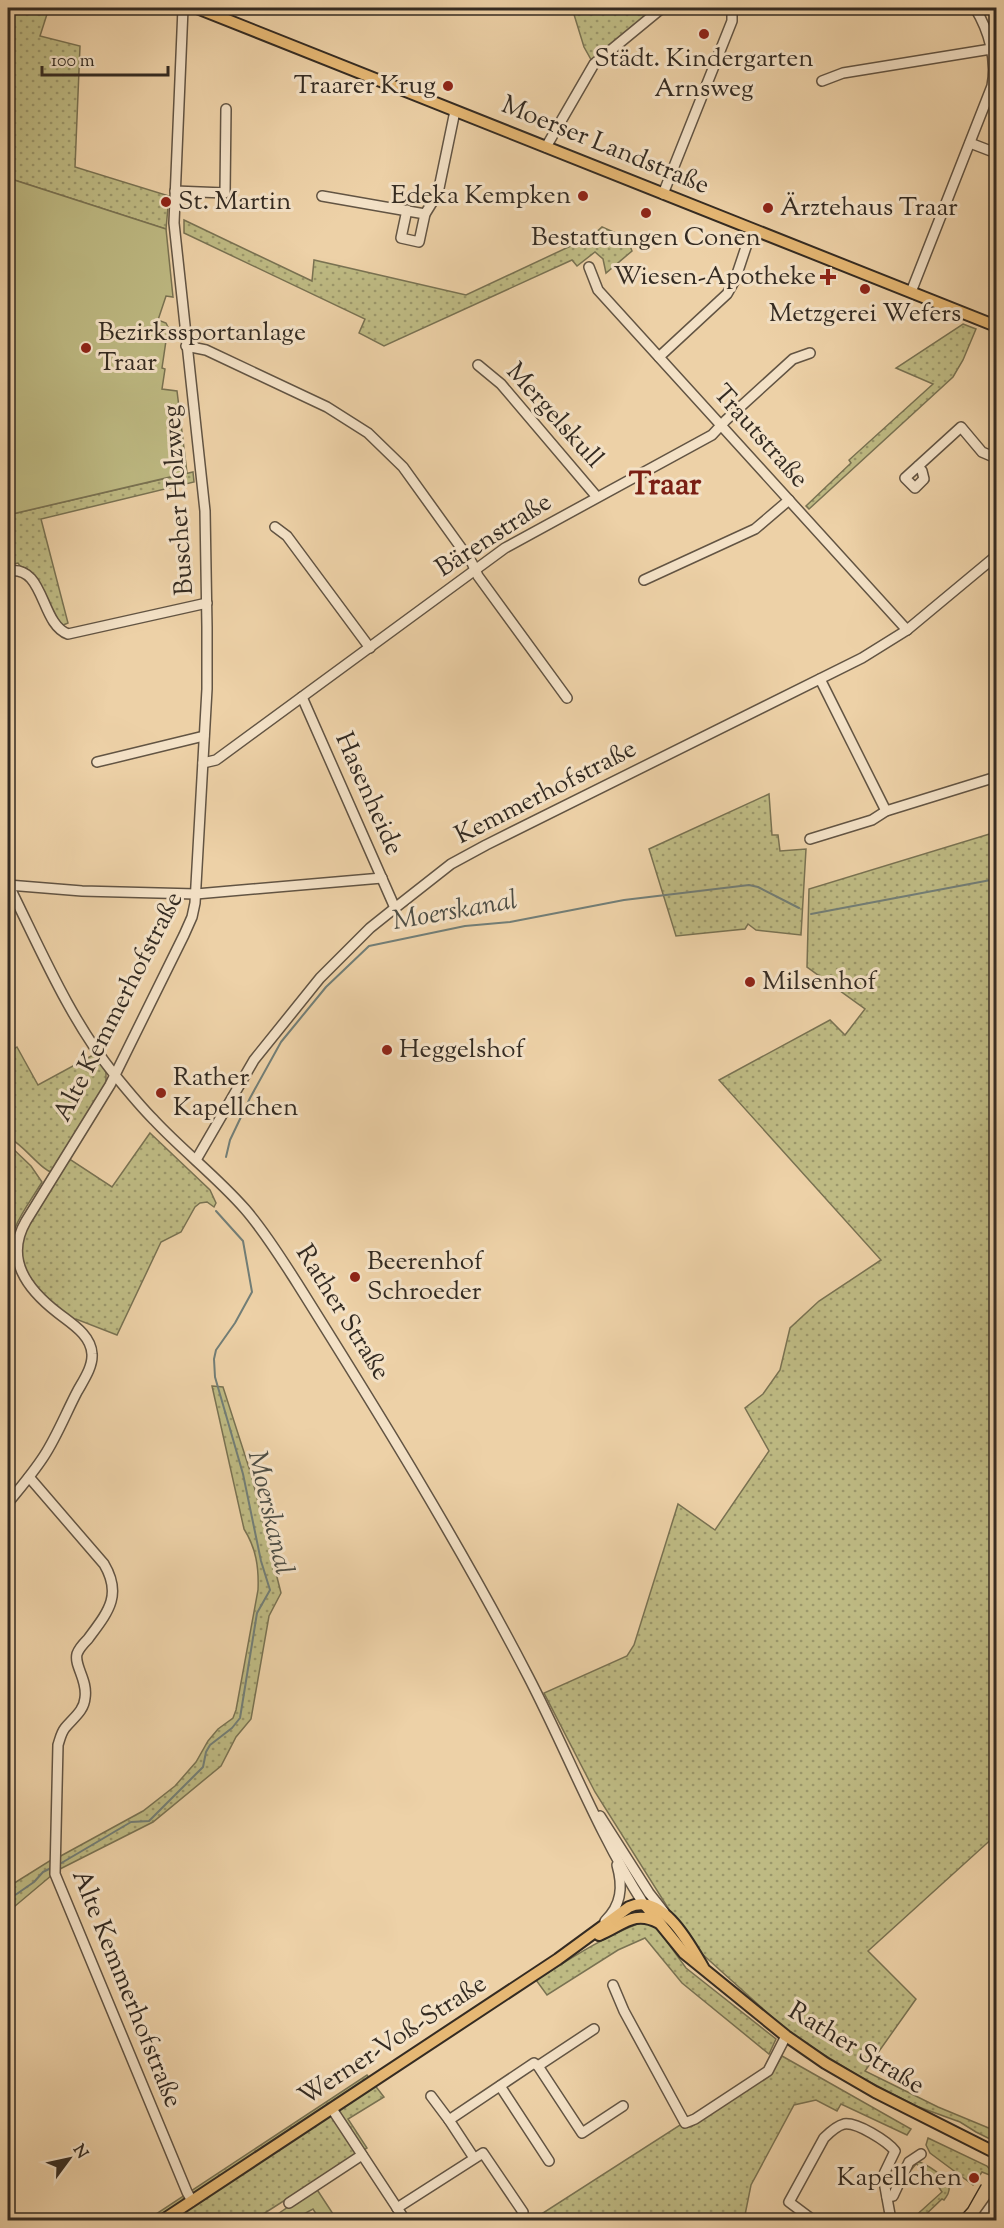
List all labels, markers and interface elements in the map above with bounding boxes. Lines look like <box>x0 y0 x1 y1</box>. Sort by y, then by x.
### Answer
marker: Städt. Kindergarten Arnsweg <box>697 27 711 41</box>
scale bar <box>42 39 168 77</box>
place label: Städt. Kindergarten Arnsweg <box>594 41 814 108</box>
text: 100 m <box>51 49 95 75</box>
place label: Traarer Krug <box>294 68 436 105</box>
marker: Traarer Krug <box>441 79 455 93</box>
street label: Moerser Landstraße <box>495 87 715 205</box>
place label: Edeka Kempken <box>391 178 571 215</box>
place label: St. Martin <box>178 184 291 221</box>
marker: Edeka Kempken <box>576 189 590 203</box>
place label: Ärztehaus Traar <box>780 190 958 227</box>
marker: St. Martin <box>159 195 173 209</box>
marker: Ärztehaus Traar <box>761 201 775 215</box>
marker: Bestattungen Conen <box>639 206 653 220</box>
place label: Bestattungen Conen <box>531 220 761 257</box>
place label: Wiesen-Apotheke <box>613 259 816 296</box>
marker: Wiesen-Apotheke <box>821 270 835 284</box>
marker: Metzgerei Wefers <box>858 282 872 296</box>
place label: Metzgerei Wefers <box>769 296 961 333</box>
place label: Bezirkssportanlage Traar <box>98 315 306 382</box>
marker: Bezirkssportanlage Traar <box>79 341 93 355</box>
street label: Mergelskull <box>497 355 611 477</box>
street label: Trautstraße <box>703 377 817 497</box>
street label: Buscher Holzweg <box>154 404 204 596</box>
district label: Traar <box>629 463 702 509</box>
street label: Bärenstraße <box>429 485 559 587</box>
street label: Hasenheide <box>324 727 412 861</box>
street label: Kemmerhofstraße <box>449 731 643 855</box>
water label: Moerskanal <box>390 882 520 942</box>
street label: Alte Kemmerhofstraße <box>45 886 193 1128</box>
place label: Milsenhof <box>762 964 877 1001</box>
marker: Milsenhof <box>743 975 757 989</box>
place label: Heggelshof <box>399 1032 525 1069</box>
marker: Heggelshof <box>380 1043 394 1057</box>
place label: Rather Kapellchen <box>173 1060 298 1127</box>
marker: Rather Kapellchen <box>154 1086 168 1100</box>
street label: Rather Straße <box>286 1238 398 1388</box>
place label: Beerenhof Schroeder <box>367 1244 484 1311</box>
marker: Beerenhof Schroeder <box>348 1270 362 1284</box>
water label: Moerskanal <box>236 1447 302 1579</box>
street label: Alte Kemmerhofstraße <box>61 1864 191 2114</box>
street label: Werner-Voß-Straße <box>292 1966 494 2116</box>
street label: Rather Straße <box>781 1994 931 2104</box>
north arrow <box>39 2129 99 2189</box>
text: N <box>66 2141 93 2164</box>
place label: Kapellchen <box>837 2160 962 2197</box>
marker: Kapellchen <box>967 2171 981 2185</box>

